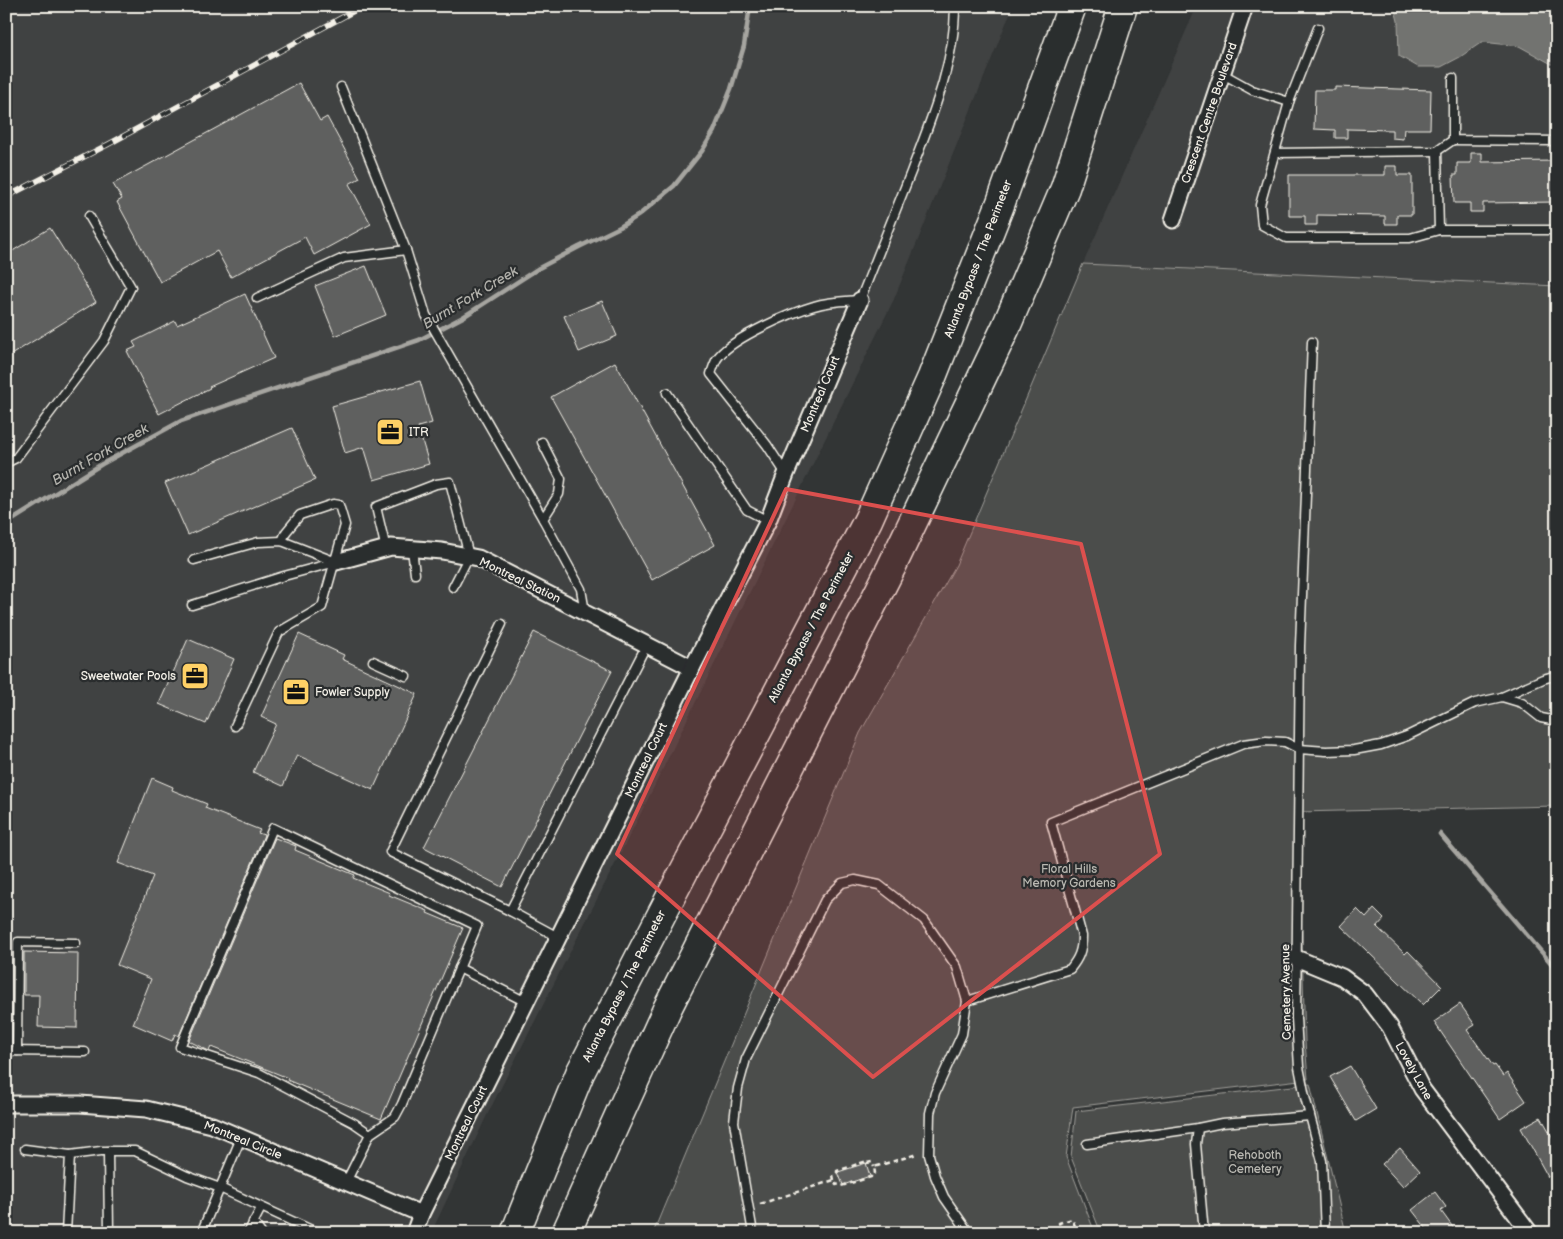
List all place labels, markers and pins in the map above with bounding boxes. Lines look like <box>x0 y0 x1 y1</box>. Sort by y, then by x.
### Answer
office icon: ITR <box>375 417 405 447</box>
place label: ITR <box>409 425 429 440</box>
office icon: Sweetwater Pools <box>180 661 210 691</box>
place label: Sweetwater Pools <box>81 669 176 684</box>
office icon: Fowler Supply <box>281 677 311 707</box>
place label: Fowler Supply <box>315 685 390 700</box>

